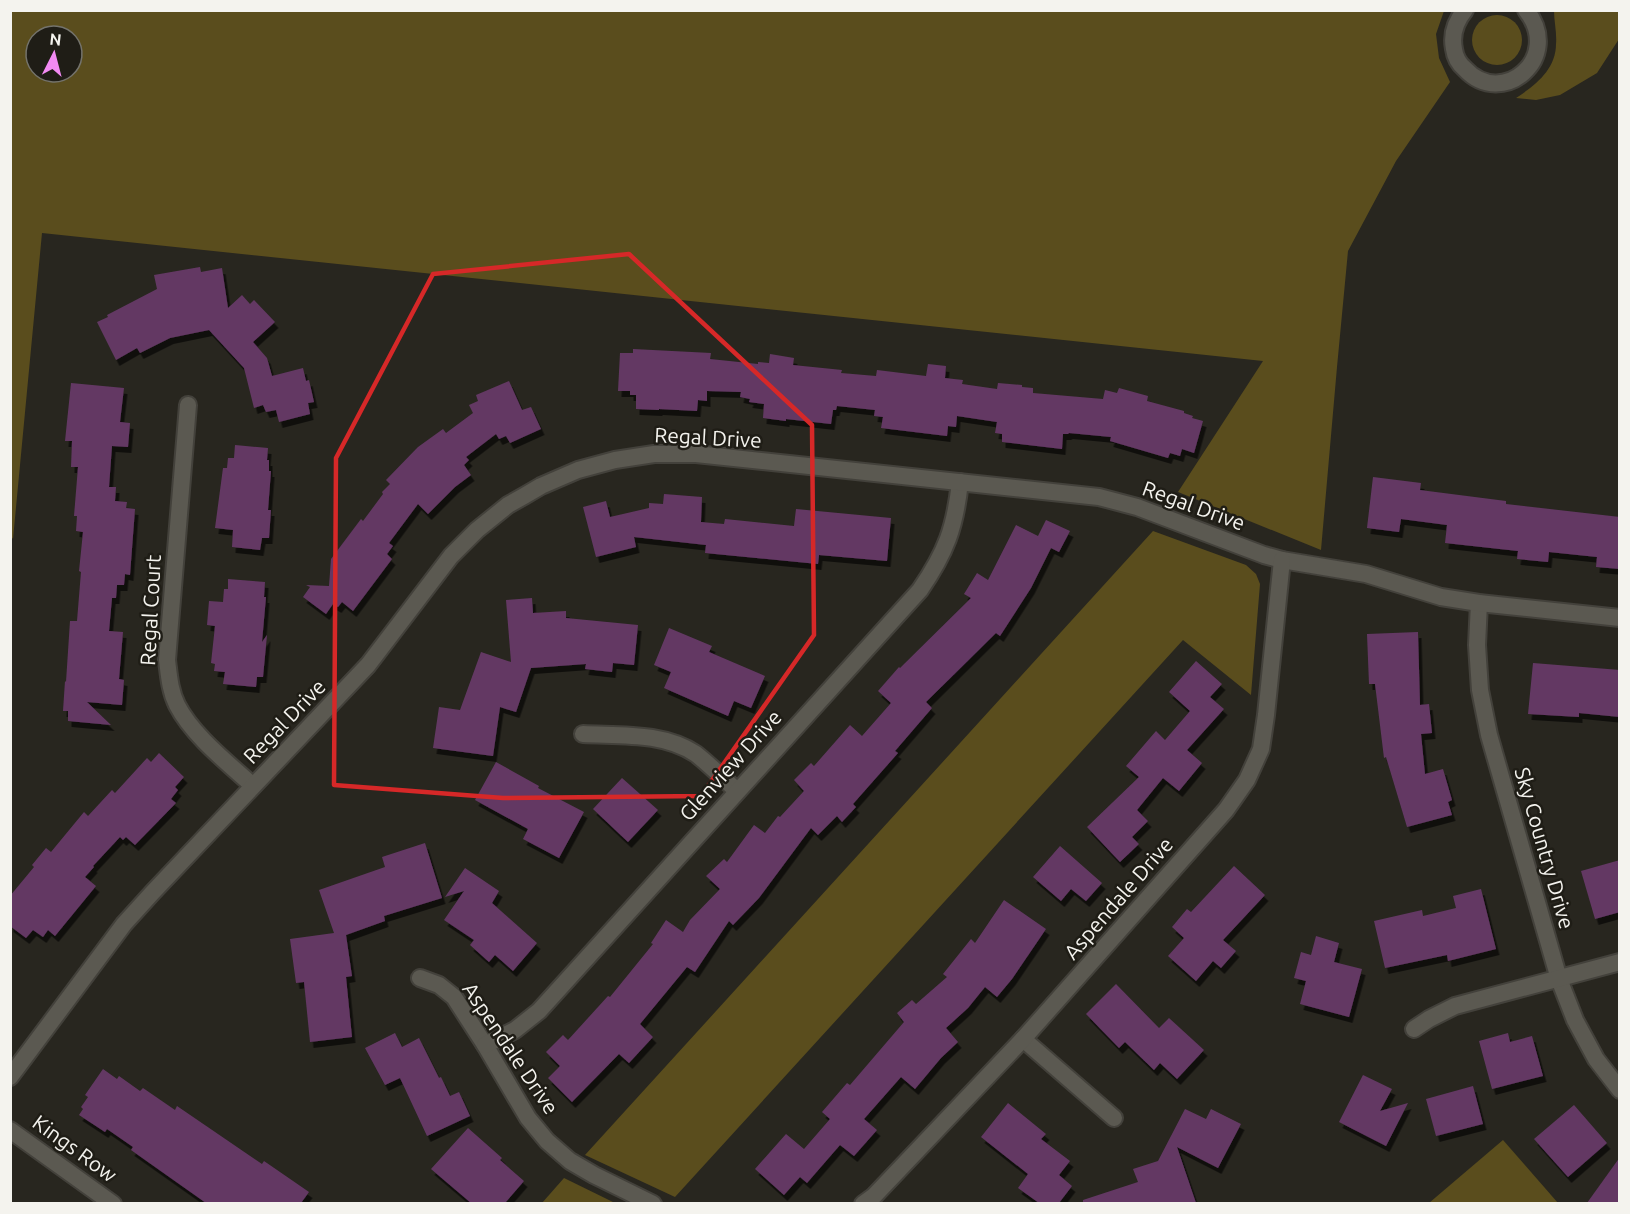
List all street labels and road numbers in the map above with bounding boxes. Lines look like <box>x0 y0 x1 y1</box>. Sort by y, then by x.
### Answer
street label: Regal Drive <box>654 422 762 452</box>
street label: Regal Drive <box>1139 475 1249 535</box>
street label: Regal Court <box>135 554 165 666</box>
street label: Regal Drive <box>238 674 330 768</box>
street label: Glenview Drive <box>674 705 786 825</box>
street label: Sky Country Drive <box>1510 764 1580 932</box>
street label: Aspendale Drive <box>1059 832 1177 964</box>
street label: Aspendale Drive <box>458 978 564 1118</box>
street label: Kings Row <box>28 1110 122 1186</box>

